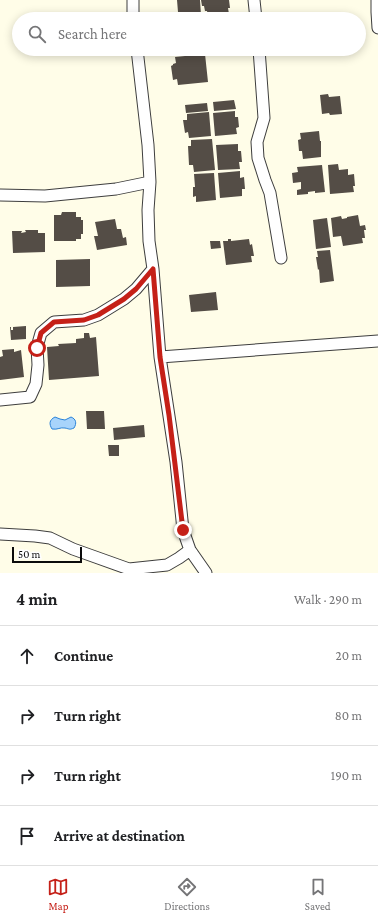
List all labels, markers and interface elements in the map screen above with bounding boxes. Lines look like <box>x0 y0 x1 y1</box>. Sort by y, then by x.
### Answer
search box <box>12 12 366 56</box>
icon: search <box>26 23 48 45</box>
text: Search here <box>58 26 127 42</box>
route start <box>28 339 46 357</box>
route end <box>174 521 192 539</box>
scale bar <box>12 545 82 564</box>
text: 50 m <box>18 548 40 560</box>
text: 4 min <box>16 590 58 609</box>
text: Walk · 290 m <box>294 592 362 607</box>
icon: ahead <box>16 645 38 667</box>
text: Continue <box>54 648 113 664</box>
text: 20 m <box>336 648 362 663</box>
icon: right <box>16 705 38 727</box>
text: Turn right <box>54 708 121 724</box>
text: 80 m <box>335 708 362 723</box>
icon: right <box>16 765 38 787</box>
text: Turn right <box>54 768 121 784</box>
text: 190 m <box>331 768 362 783</box>
icon: arrive <box>16 825 38 847</box>
text: Arrive at destination <box>54 828 185 844</box>
tab: Map <box>47 876 69 912</box>
tab: Directions <box>164 876 210 912</box>
tab: Saved <box>305 876 331 912</box>

